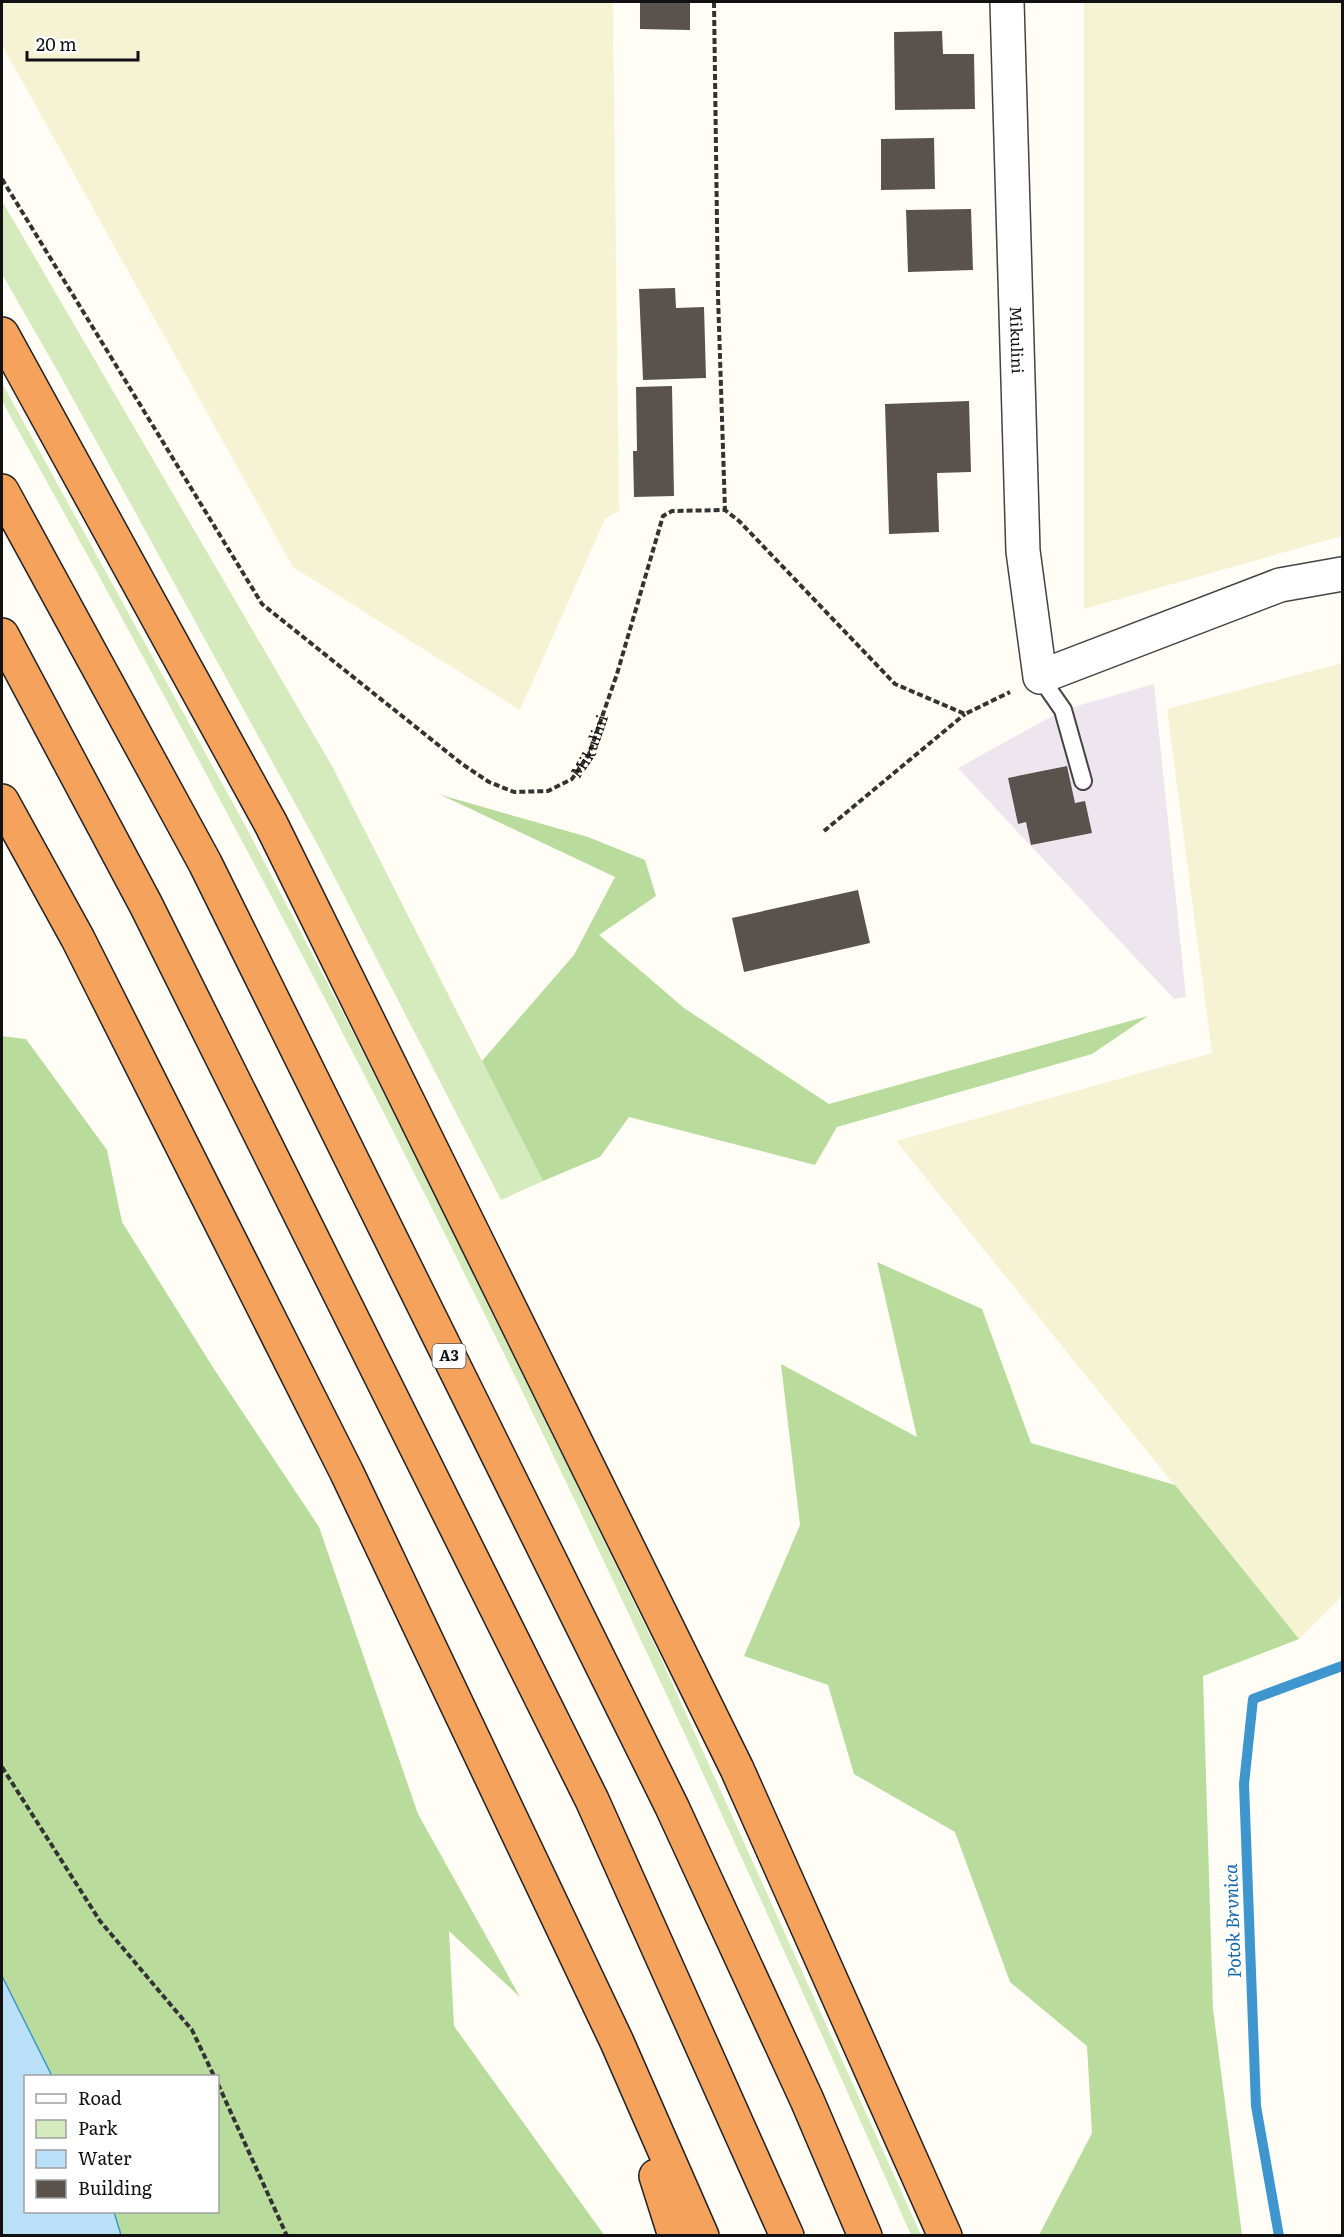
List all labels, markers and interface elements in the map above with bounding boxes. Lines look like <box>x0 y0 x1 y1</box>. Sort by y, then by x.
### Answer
scale bar <box>27 24 138 62</box>
text: 20 m <box>36 30 77 57</box>
street label: Mikulini <box>1005 306 1031 374</box>
street label: Mikulini <box>563 711 613 782</box>
road number: A3 <box>432 1344 466 1368</box>
water label: Potok Brvnica <box>1216 1863 1247 1979</box>
legend <box>24 2075 219 2213</box>
text: Road <box>78 2084 122 2111</box>
text: Park <box>78 2114 119 2141</box>
text: Water <box>78 2144 132 2171</box>
text: Building <box>78 2174 153 2201</box>

